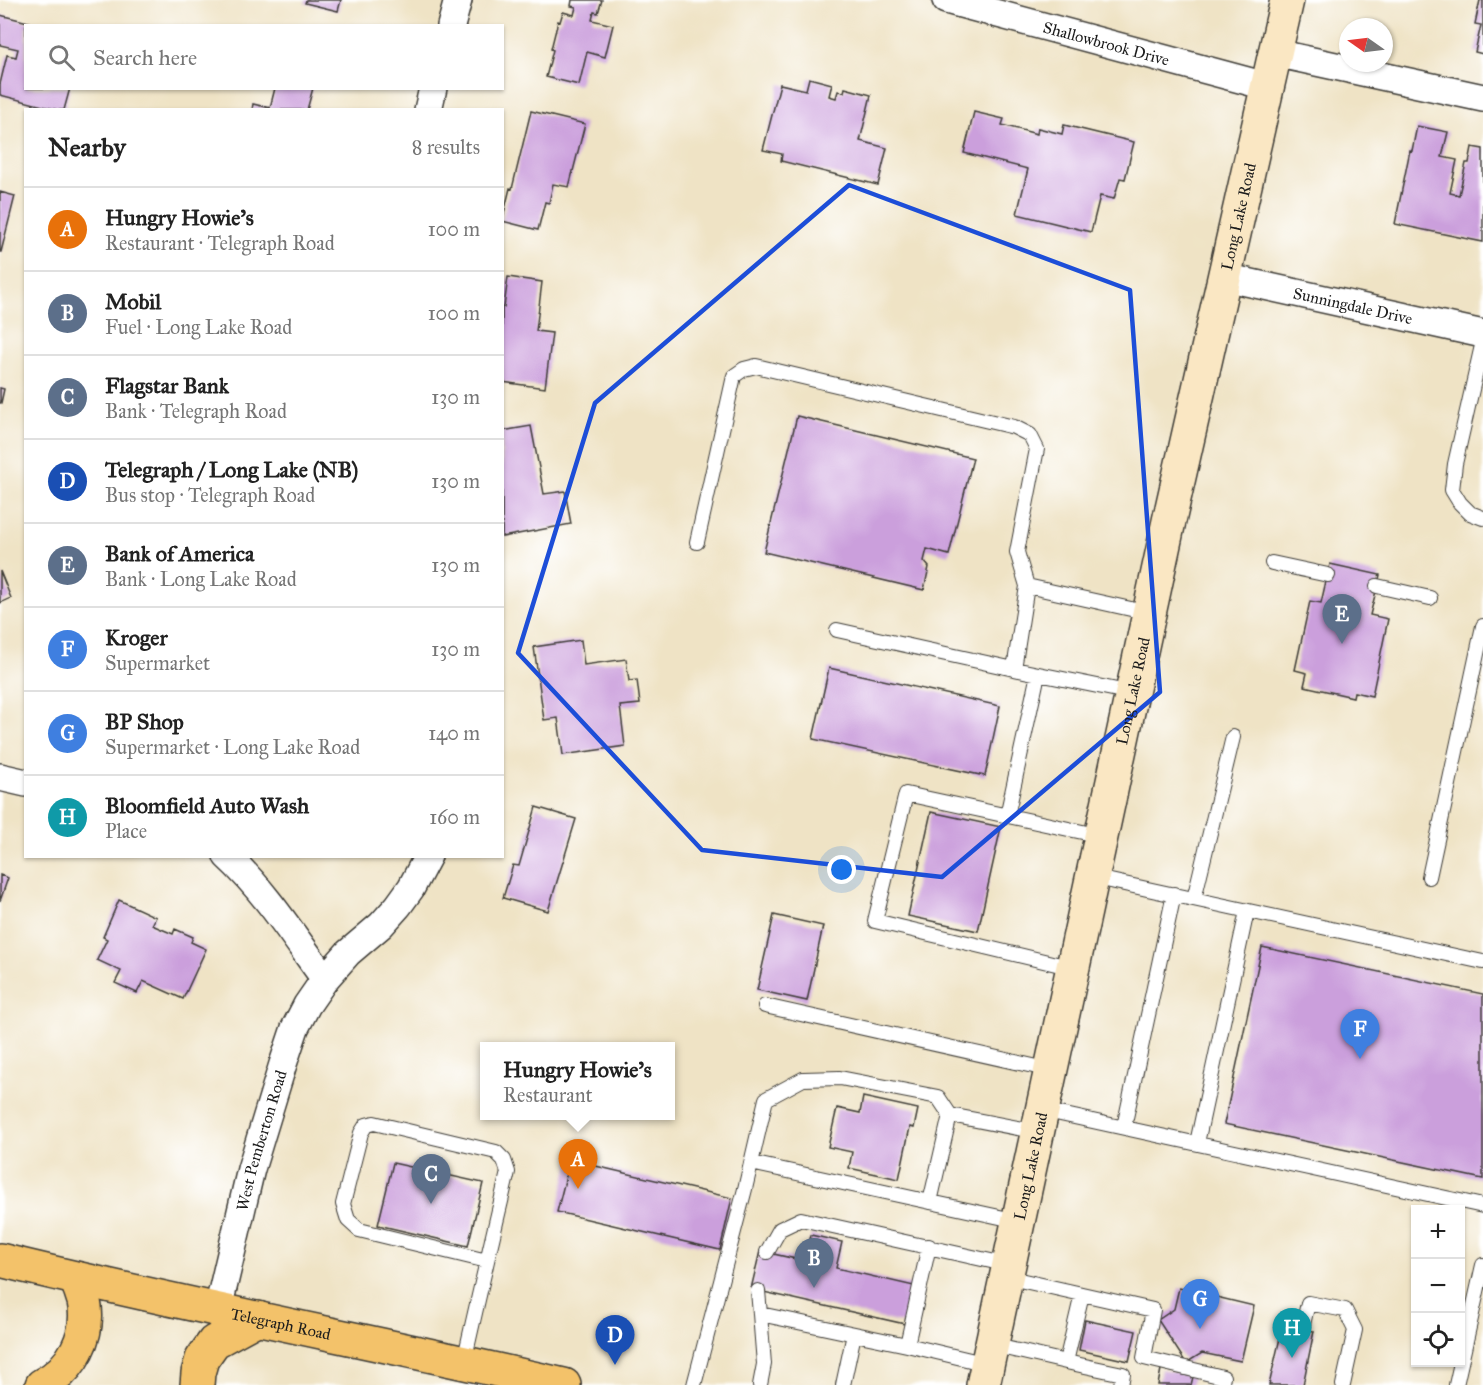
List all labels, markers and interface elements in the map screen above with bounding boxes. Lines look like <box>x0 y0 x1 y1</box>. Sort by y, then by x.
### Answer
street label: Shallowbrook Drive <box>1041 18 1172 70</box>
north arrow <box>1339 18 1393 72</box>
search box <box>24 24 504 90</box>
icon: search <box>45 41 78 74</box>
text: Search here <box>93 44 197 71</box>
text: Nearby <box>48 131 126 163</box>
text: 8 results <box>412 135 480 159</box>
street label: Long Lake Road <box>1217 161 1260 272</box>
text: Hungry Howie's <box>105 204 254 231</box>
text: A <box>61 217 74 241</box>
text: 100 m <box>428 217 480 241</box>
text: Restaurant · Telegraph Road <box>105 231 335 255</box>
street label: Sunningdale Drive <box>1291 283 1415 328</box>
text: Mobil <box>105 288 161 315</box>
text: B <box>61 301 74 325</box>
text: 100 m <box>428 301 480 325</box>
text: Fuel · Long Lake Road <box>105 315 292 339</box>
text: Flagstar Bank <box>105 372 229 399</box>
text: C <box>61 385 74 409</box>
text: 130 m <box>431 385 480 409</box>
text: Bank · Telegraph Road <box>105 399 287 423</box>
text: Telegraph / Long Lake (NB) <box>105 456 358 483</box>
text: D <box>60 469 75 493</box>
text: 130 m <box>431 469 480 493</box>
text: Bus stop · Telegraph Road <box>105 483 315 507</box>
text: Bank of America <box>105 540 254 567</box>
text: E <box>60 553 75 577</box>
text: 130 m <box>431 553 480 577</box>
text: Bank · Long Lake Road <box>105 567 297 591</box>
pin: E <box>1322 594 1362 644</box>
text: Kroger <box>105 624 168 651</box>
street label: Long Lake Road <box>1112 635 1154 747</box>
text: F <box>61 637 74 661</box>
text: 130 m <box>431 637 480 661</box>
text: Supermarket <box>105 651 210 675</box>
text: BP Shop <box>105 708 184 735</box>
text: G <box>60 721 75 745</box>
text: 140 m <box>428 721 480 745</box>
text: Supermarket · Long Lake Road <box>105 735 360 759</box>
text: Bloomfield Auto Wash <box>105 792 309 819</box>
text: H <box>59 805 76 829</box>
text: 160 m <box>429 805 480 829</box>
text: Place <box>105 819 147 843</box>
your location <box>827 855 856 884</box>
pin: F <box>1340 1010 1380 1059</box>
popup <box>480 1042 675 1120</box>
text: Hungry Howie's <box>503 1056 652 1083</box>
street label: West Pemberton Road <box>232 1068 291 1213</box>
text: Restaurant <box>503 1083 593 1107</box>
street label: Long Lake Road <box>1010 1110 1051 1222</box>
pin: A <box>558 1140 598 1189</box>
pin: C <box>412 1154 450 1204</box>
map controls <box>1411 1205 1465 1367</box>
button: + <box>1411 1205 1465 1259</box>
pin: B <box>794 1238 834 1288</box>
button: − <box>1411 1259 1465 1313</box>
pin: G <box>1180 1280 1220 1329</box>
street label: Telegraph Road <box>229 1304 333 1344</box>
pin: H <box>1272 1308 1312 1358</box>
button: locate <box>1411 1313 1465 1367</box>
pin: D <box>596 1316 634 1365</box>

